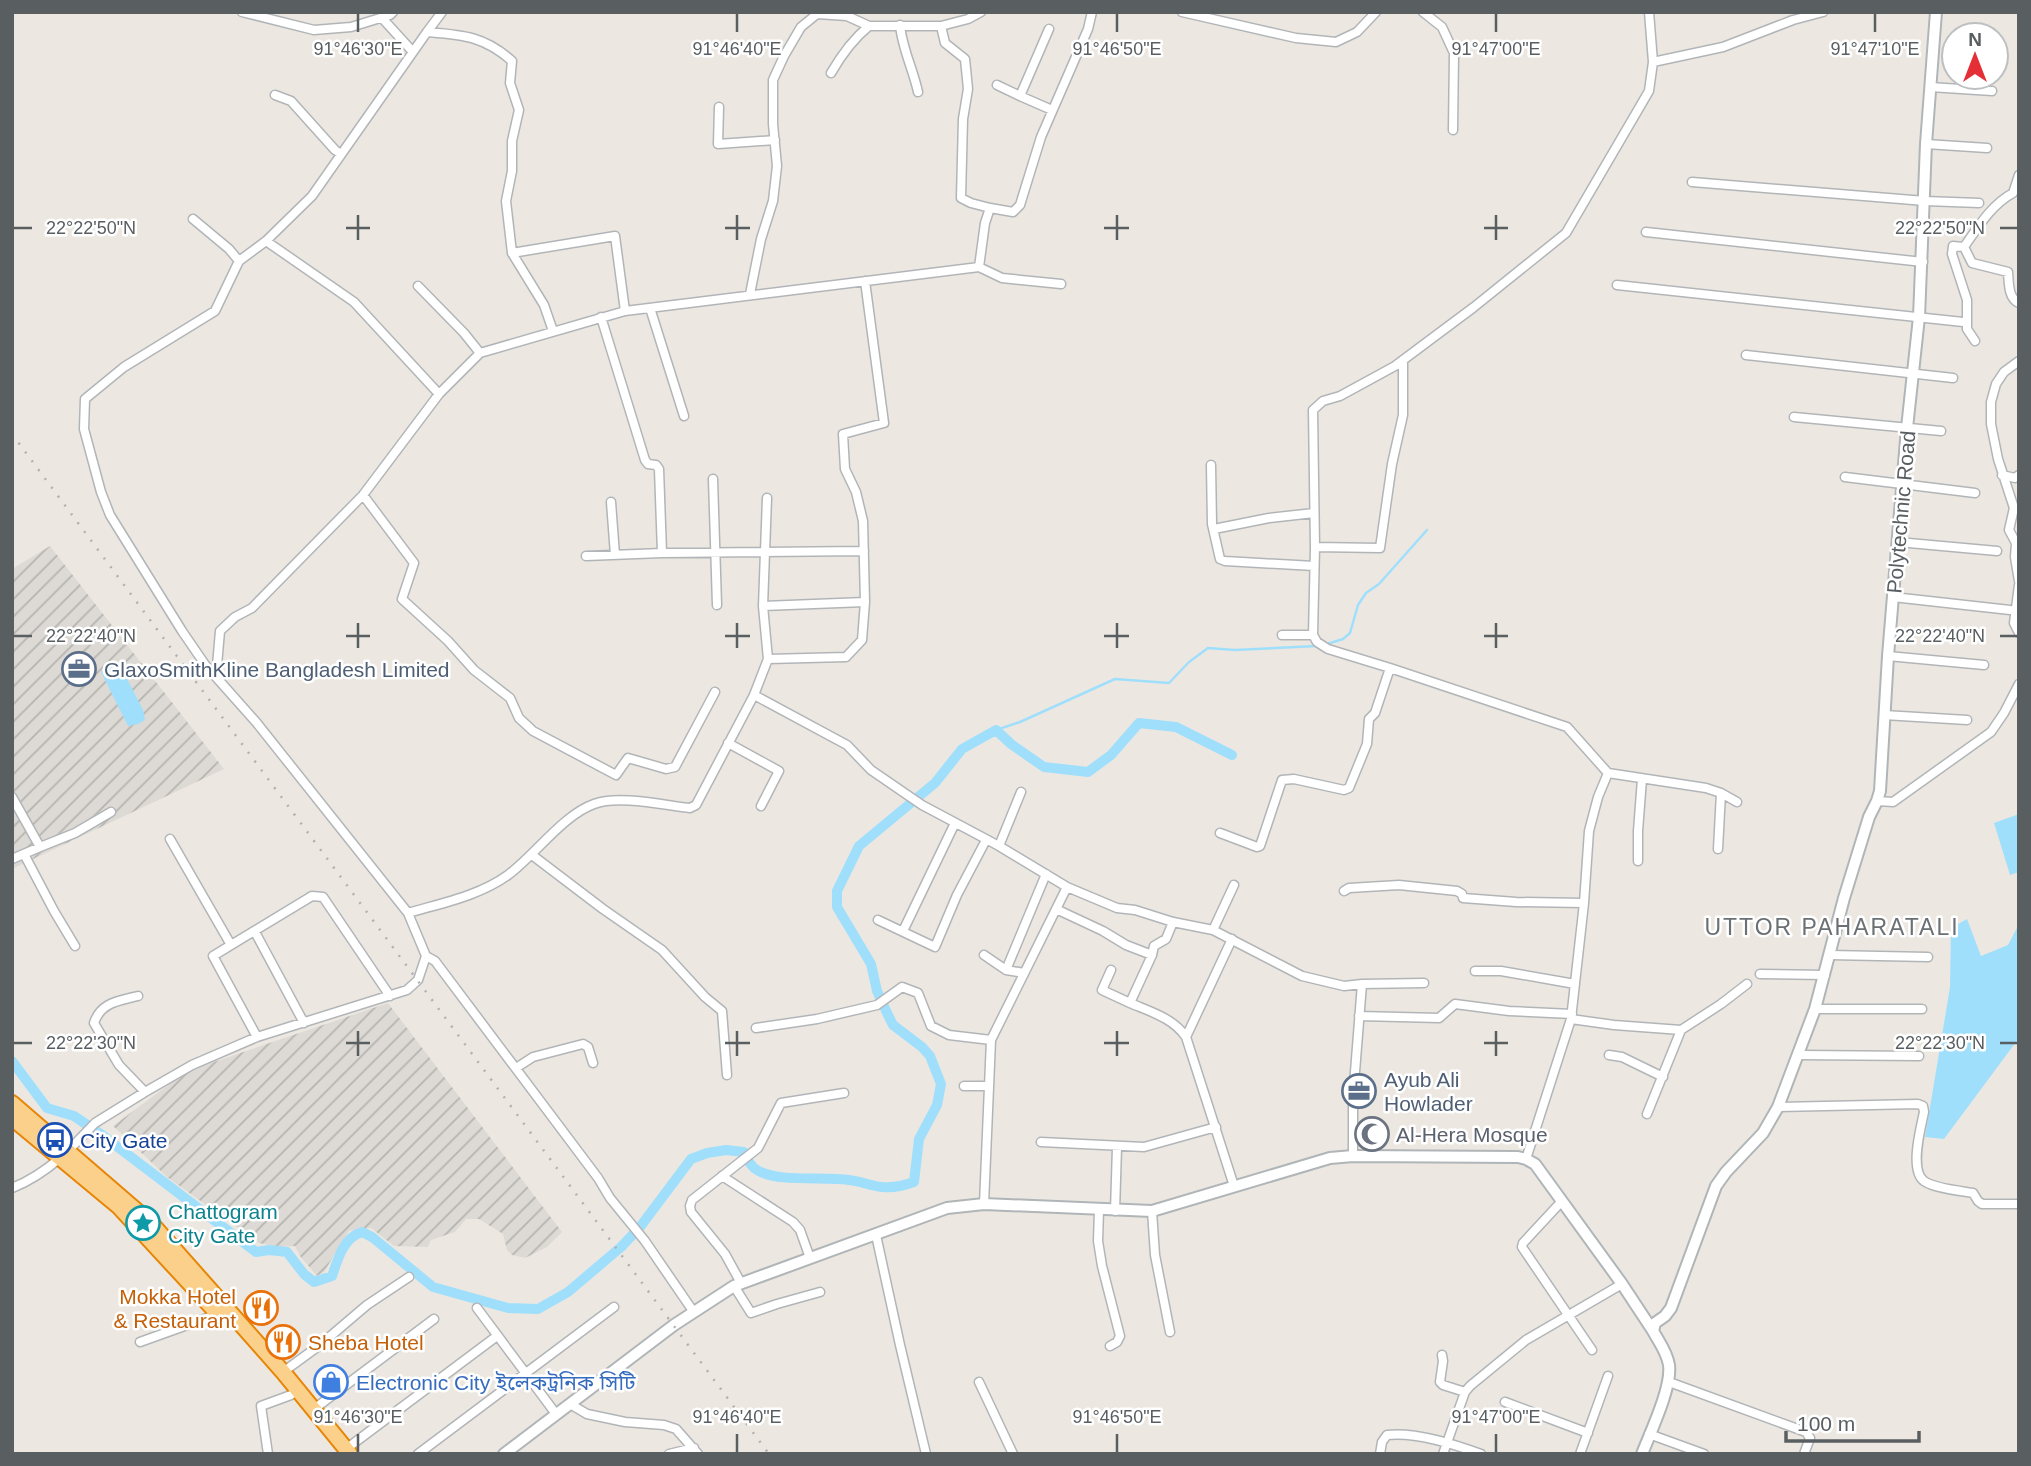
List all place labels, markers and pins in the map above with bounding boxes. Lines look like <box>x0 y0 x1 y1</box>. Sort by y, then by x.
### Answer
office icon: GlaxoSmithKline Bangladesh Limited <box>60 650 98 688</box>
place label: GlaxoSmithKline Bangladesh Limited <box>104 658 450 681</box>
place label: Ayub Ali Howlader <box>1384 1068 1473 1115</box>
office icon: Ayub Ali Howlader <box>1340 1072 1378 1110</box>
mosque icon: Al-Hera Mosque <box>1353 1115 1391 1153</box>
bus stop icon: City Gate <box>36 1121 74 1159</box>
place label: Al-Hera Mosque <box>1396 1123 1548 1146</box>
place label: City Gate <box>80 1129 168 1152</box>
place label: Chattogram City Gate <box>168 1200 278 1247</box>
place icon: Chattogram City Gate <box>124 1204 162 1242</box>
place label: Mokka Hotel & Restaurant <box>113 1285 236 1332</box>
restaurant icon: Mokka Hotel & Restaurant <box>242 1289 280 1327</box>
restaurant icon: Sheba Hotel <box>264 1323 302 1361</box>
place label: Sheba Hotel <box>308 1331 424 1354</box>
shop icon: Electronic City ইলেকট্রনিক সিটি <box>312 1363 350 1401</box>
place label: Electronic City ইলেকট্রনিক সিটি <box>356 1371 636 1394</box>

